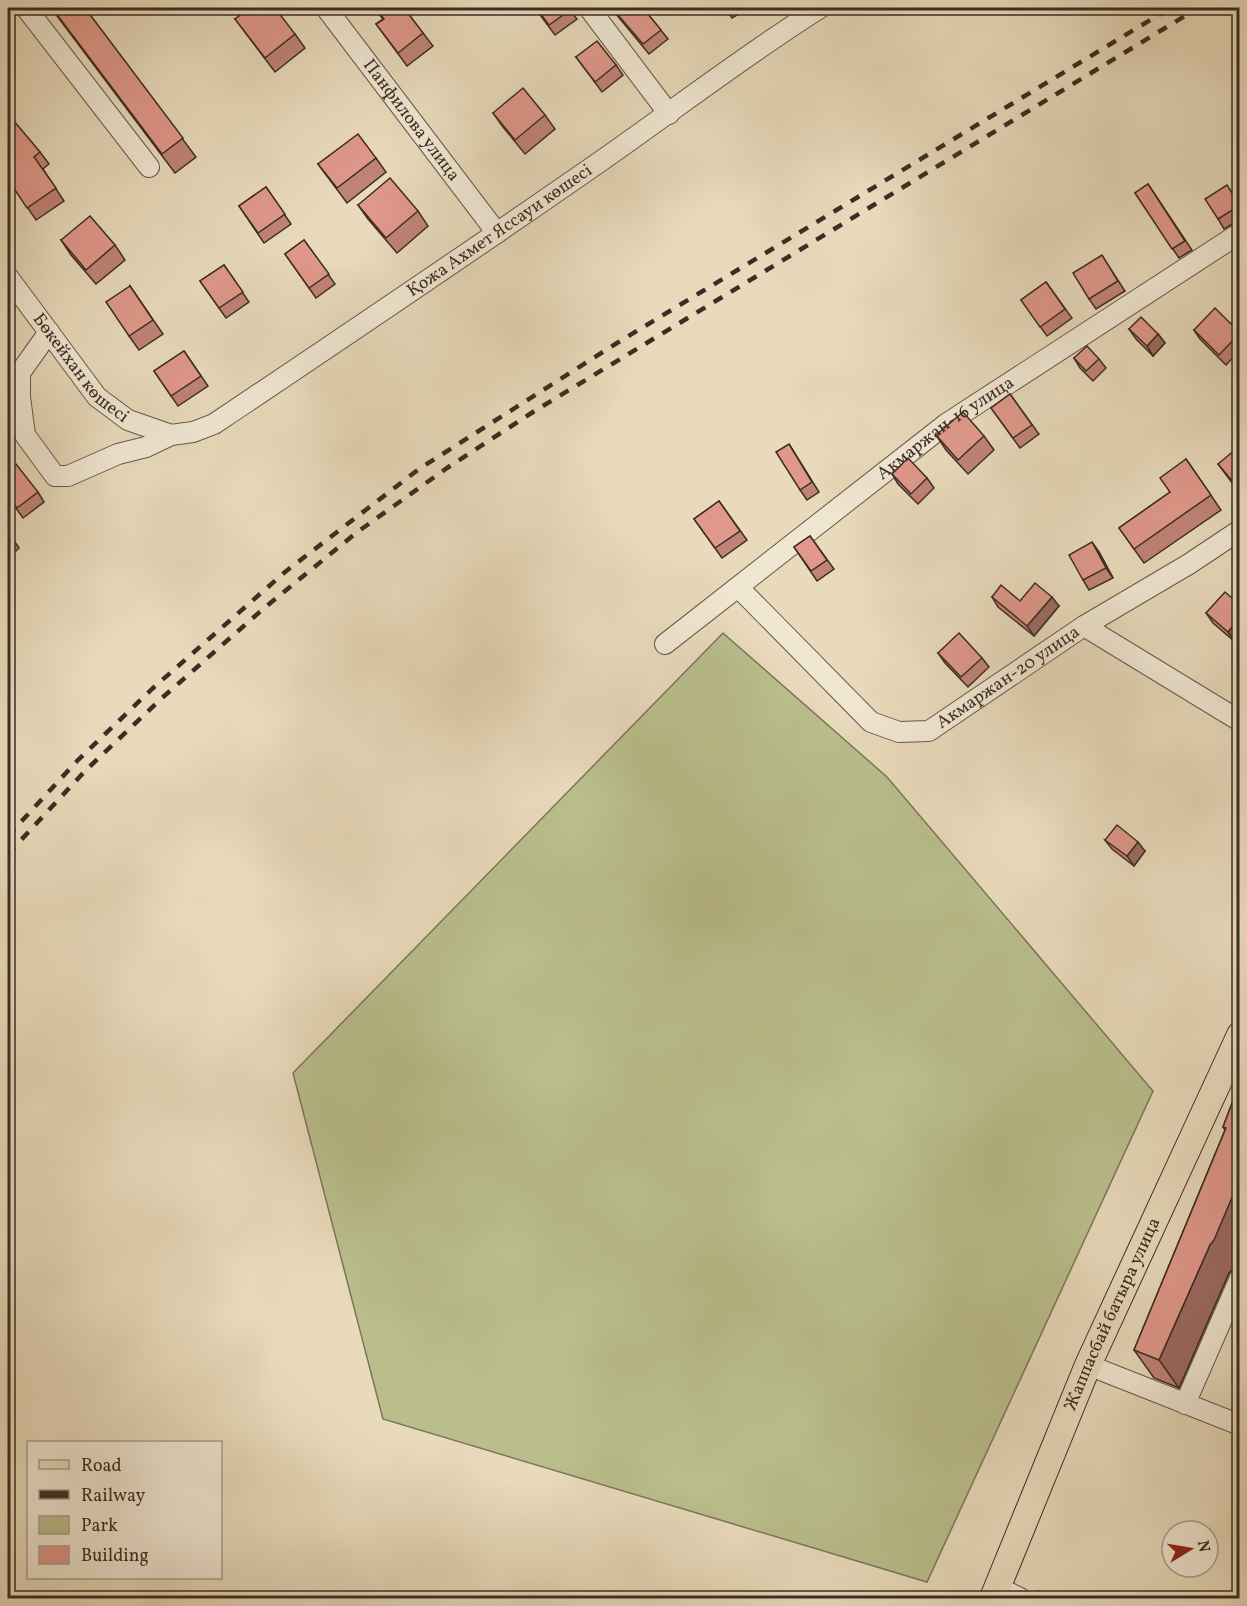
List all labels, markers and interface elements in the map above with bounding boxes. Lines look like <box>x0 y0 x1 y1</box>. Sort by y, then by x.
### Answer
street label: Панфилова улица <box>357 54 466 187</box>
street label: Қожа Ахмет Яссауи көшесі <box>402 158 597 303</box>
street label: Бөкейхан көшесі <box>26 308 134 429</box>
street label: Акмаржан-16 улица <box>871 370 1019 486</box>
street label: Акмаржан-20 улица <box>932 620 1085 735</box>
street label: Жаппасбай батыра улица <box>1058 1213 1167 1414</box>
legend <box>27 1441 222 1579</box>
text: Road <box>81 1454 122 1479</box>
text: Railway <box>81 1484 145 1509</box>
text: Park <box>81 1514 118 1539</box>
north arrow <box>1160 1519 1220 1579</box>
text: N <box>1191 1539 1215 1555</box>
text: Building <box>81 1544 149 1569</box>

